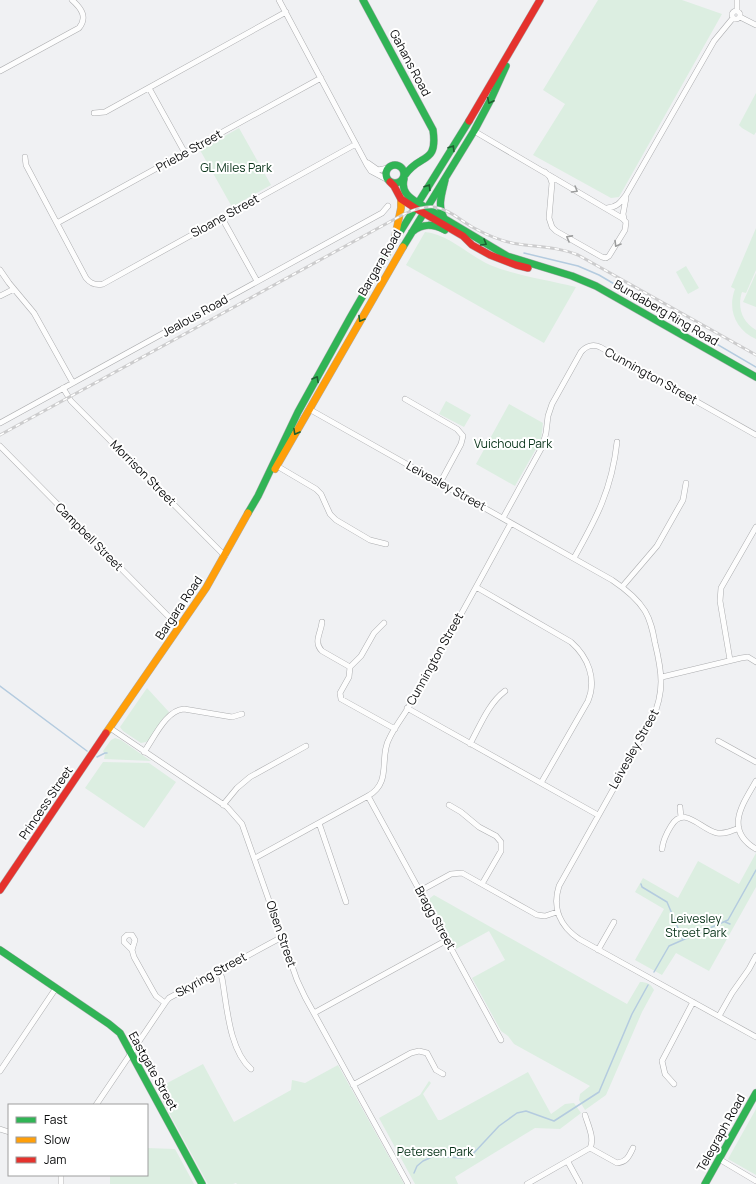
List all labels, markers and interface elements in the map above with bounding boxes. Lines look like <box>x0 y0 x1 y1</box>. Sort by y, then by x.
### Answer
street label: Gahans Road <box>386 26 435 99</box>
one-way arrow <box>487 97 495 104</box>
street label: Priebe Street <box>153 125 225 176</box>
one-way arrow <box>448 145 455 152</box>
park label: GL Miles Park <box>200 159 273 176</box>
one-way arrow <box>424 184 431 191</box>
one-way arrow <box>571 185 578 193</box>
street label: Sloane Street <box>188 190 262 241</box>
street label: Bargara Road <box>354 227 405 299</box>
one-way arrow <box>566 235 573 242</box>
one-way arrow <box>480 238 487 245</box>
one-way arrow <box>614 240 621 247</box>
street label: Bundaberg Ring Road <box>611 276 722 350</box>
street label: Jealous Road <box>159 290 231 341</box>
one-way arrow <box>358 315 365 322</box>
street label: Cunnington Street <box>602 343 701 408</box>
one-way arrow <box>311 376 319 383</box>
one-way arrow <box>294 427 301 435</box>
park label: Vuichoud Park <box>474 435 553 452</box>
street label: Morrison Street <box>107 436 180 509</box>
street label: Leivesley Street <box>403 457 489 515</box>
street label: Campbell Street <box>52 499 127 575</box>
street label: Bargara Road <box>151 573 206 643</box>
street label: Cunnington Street <box>402 609 467 708</box>
street label: Leivesley Street <box>605 706 663 792</box>
street label: Princess Street <box>15 762 77 843</box>
street label: Bragg Street <box>411 883 460 953</box>
street label: Olsen Street <box>262 898 301 970</box>
park label: Leivesley Street Park <box>665 910 728 941</box>
street label: Skyring Street <box>172 948 249 1001</box>
street label: Eastgate Street <box>125 1028 182 1113</box>
street label: Telegraph Road <box>692 1091 749 1174</box>
legend <box>8 1104 148 1176</box>
text: Fast <box>44 1111 68 1128</box>
text: Slow <box>44 1131 70 1148</box>
park label: Petersen Park <box>397 1143 474 1160</box>
text: Jam <box>44 1151 66 1168</box>

